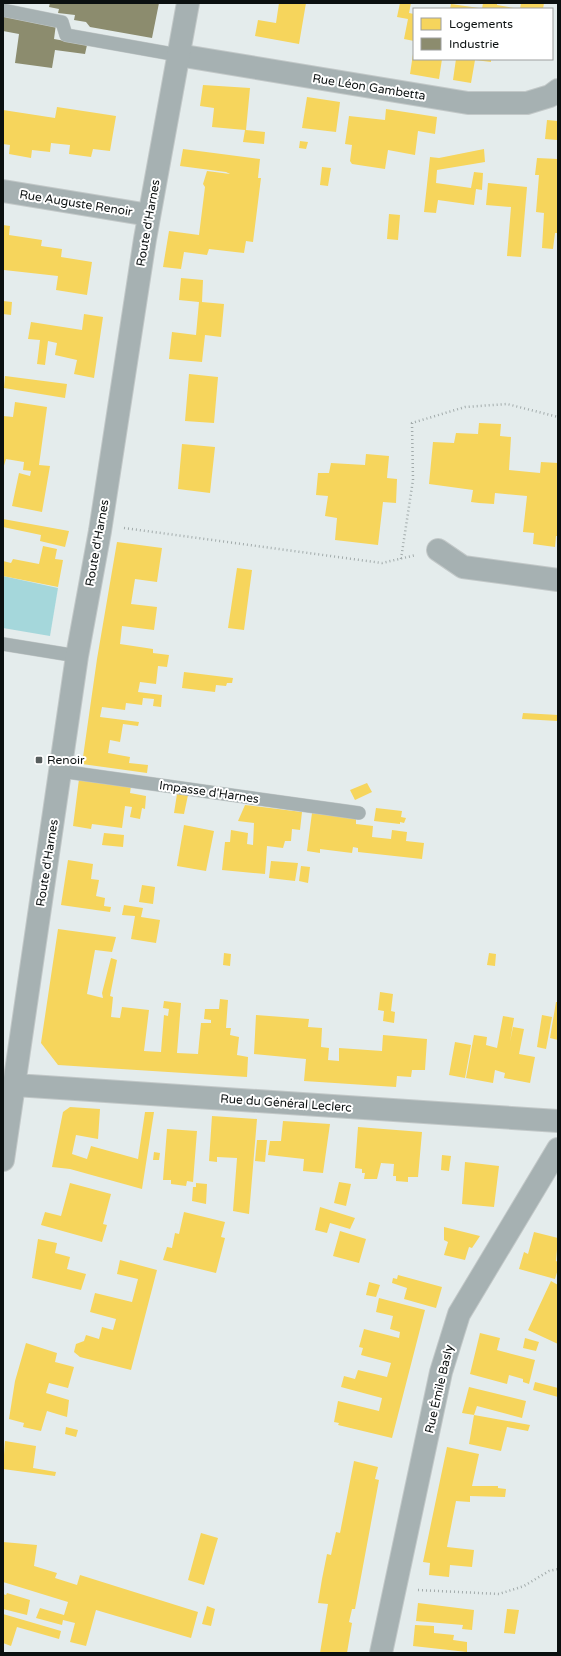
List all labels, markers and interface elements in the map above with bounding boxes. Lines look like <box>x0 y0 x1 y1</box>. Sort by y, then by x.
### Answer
legend <box>413 8 553 60</box>
text: Logements <box>449 17 513 31</box>
text: Industrie <box>449 37 499 51</box>
street label: Rue Léon Gambetta <box>311 71 427 103</box>
street label: Route d'Harnes <box>133 178 163 268</box>
street label: Rue Auguste Renoir <box>18 187 134 219</box>
street label: Route d'Harnes <box>82 498 112 588</box>
place label: Renoir <box>47 753 85 767</box>
marker: Renoir <box>34 755 44 765</box>
street label: Impasse d'Harnes <box>158 778 260 806</box>
street label: Route d'Harnes <box>33 818 61 908</box>
street label: Rue du Général Leclerc <box>220 1091 352 1115</box>
street label: Rue Émile Basly <box>422 1343 456 1435</box>

